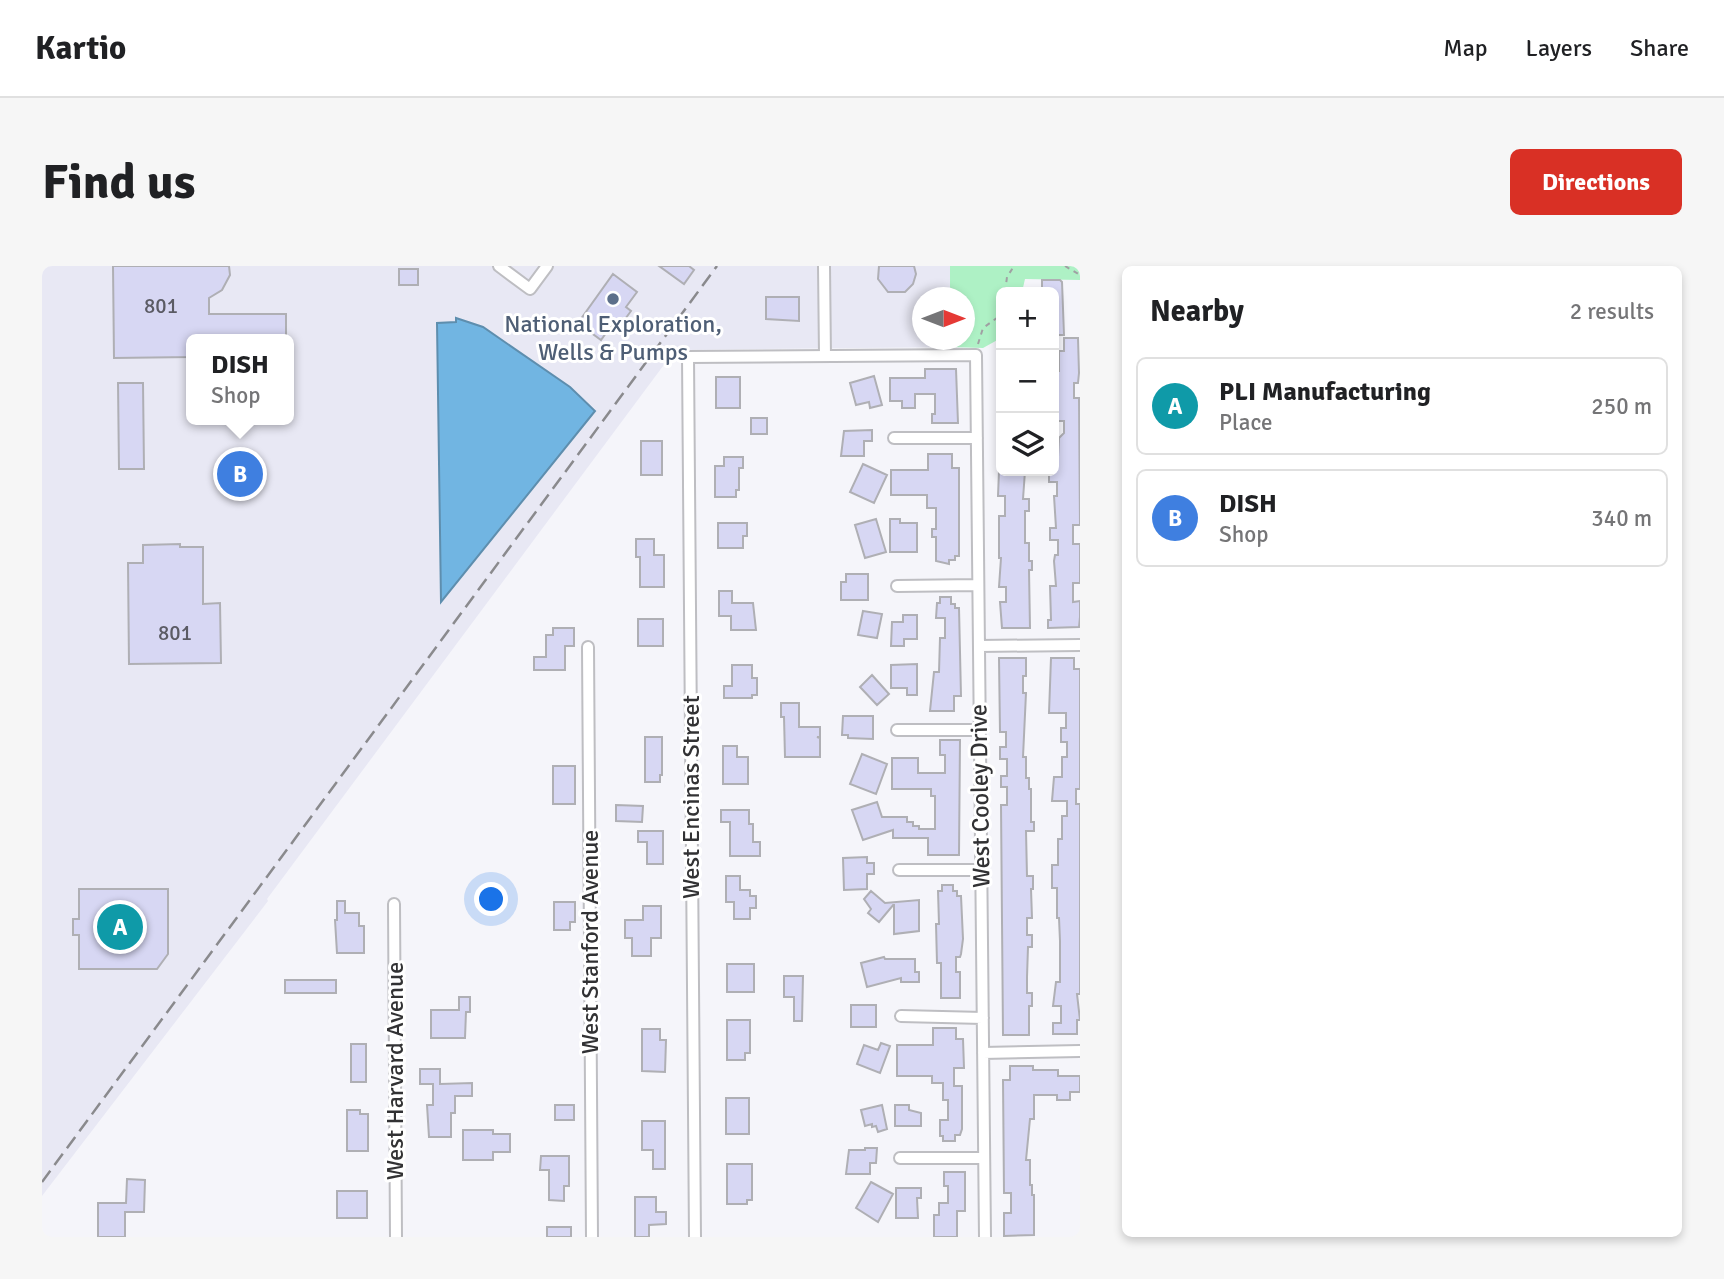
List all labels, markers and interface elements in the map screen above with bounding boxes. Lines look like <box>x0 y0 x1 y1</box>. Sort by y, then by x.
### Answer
text: Kartio <box>35 28 126 69</box>
text: Map <box>1443 33 1488 63</box>
text: Layers <box>1526 33 1592 63</box>
text: Share <box>1630 33 1689 63</box>
button: Directions <box>1510 149 1682 215</box>
text: Find us <box>42 152 195 212</box>
north arrow <box>912 287 975 350</box>
map controls <box>996 287 1059 476</box>
button: + <box>996 287 1059 350</box>
marker: National Exploration, Wells & Pumps <box>605 291 621 307</box>
house number: 801 <box>144 293 178 319</box>
text: Nearby <box>1150 293 1244 330</box>
text: 2 results <box>1570 297 1654 326</box>
place label: National Exploration, Wells & Pumps <box>504 309 722 367</box>
popup <box>186 334 294 425</box>
text: DISH <box>211 349 269 381</box>
button: − <box>996 350 1059 413</box>
text: PLI Manufacturing <box>1219 376 1431 408</box>
text: Shop <box>211 381 261 410</box>
text: A <box>1168 392 1182 421</box>
text: 250 m <box>1591 392 1652 421</box>
text: Place <box>1219 408 1273 437</box>
button: layers <box>996 413 1059 476</box>
pin: B <box>217 448 263 500</box>
text: DISH <box>1219 488 1277 520</box>
text: B <box>1168 504 1182 533</box>
text: 340 m <box>1591 504 1652 533</box>
text: Shop <box>1219 520 1268 549</box>
house number: 801 <box>158 620 192 646</box>
street label: West Encinas Street <box>676 695 706 899</box>
street label: West Cooley Drive <box>963 704 997 888</box>
street label: West Stanford Avenue <box>575 830 605 1054</box>
your location <box>474 882 508 916</box>
pin: A <box>97 901 143 953</box>
street label: West Harvard Avenue <box>380 962 410 1180</box>

